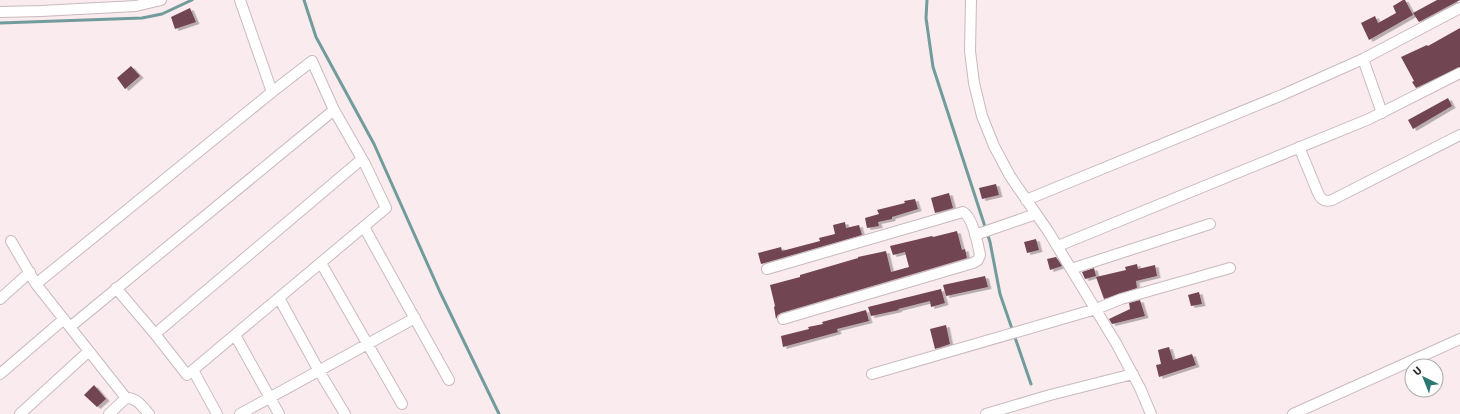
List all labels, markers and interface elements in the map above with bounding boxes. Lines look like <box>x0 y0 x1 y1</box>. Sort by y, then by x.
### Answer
north arrow <box>1404 358 1444 398</box>
text: U <box>1410 364 1425 378</box>

